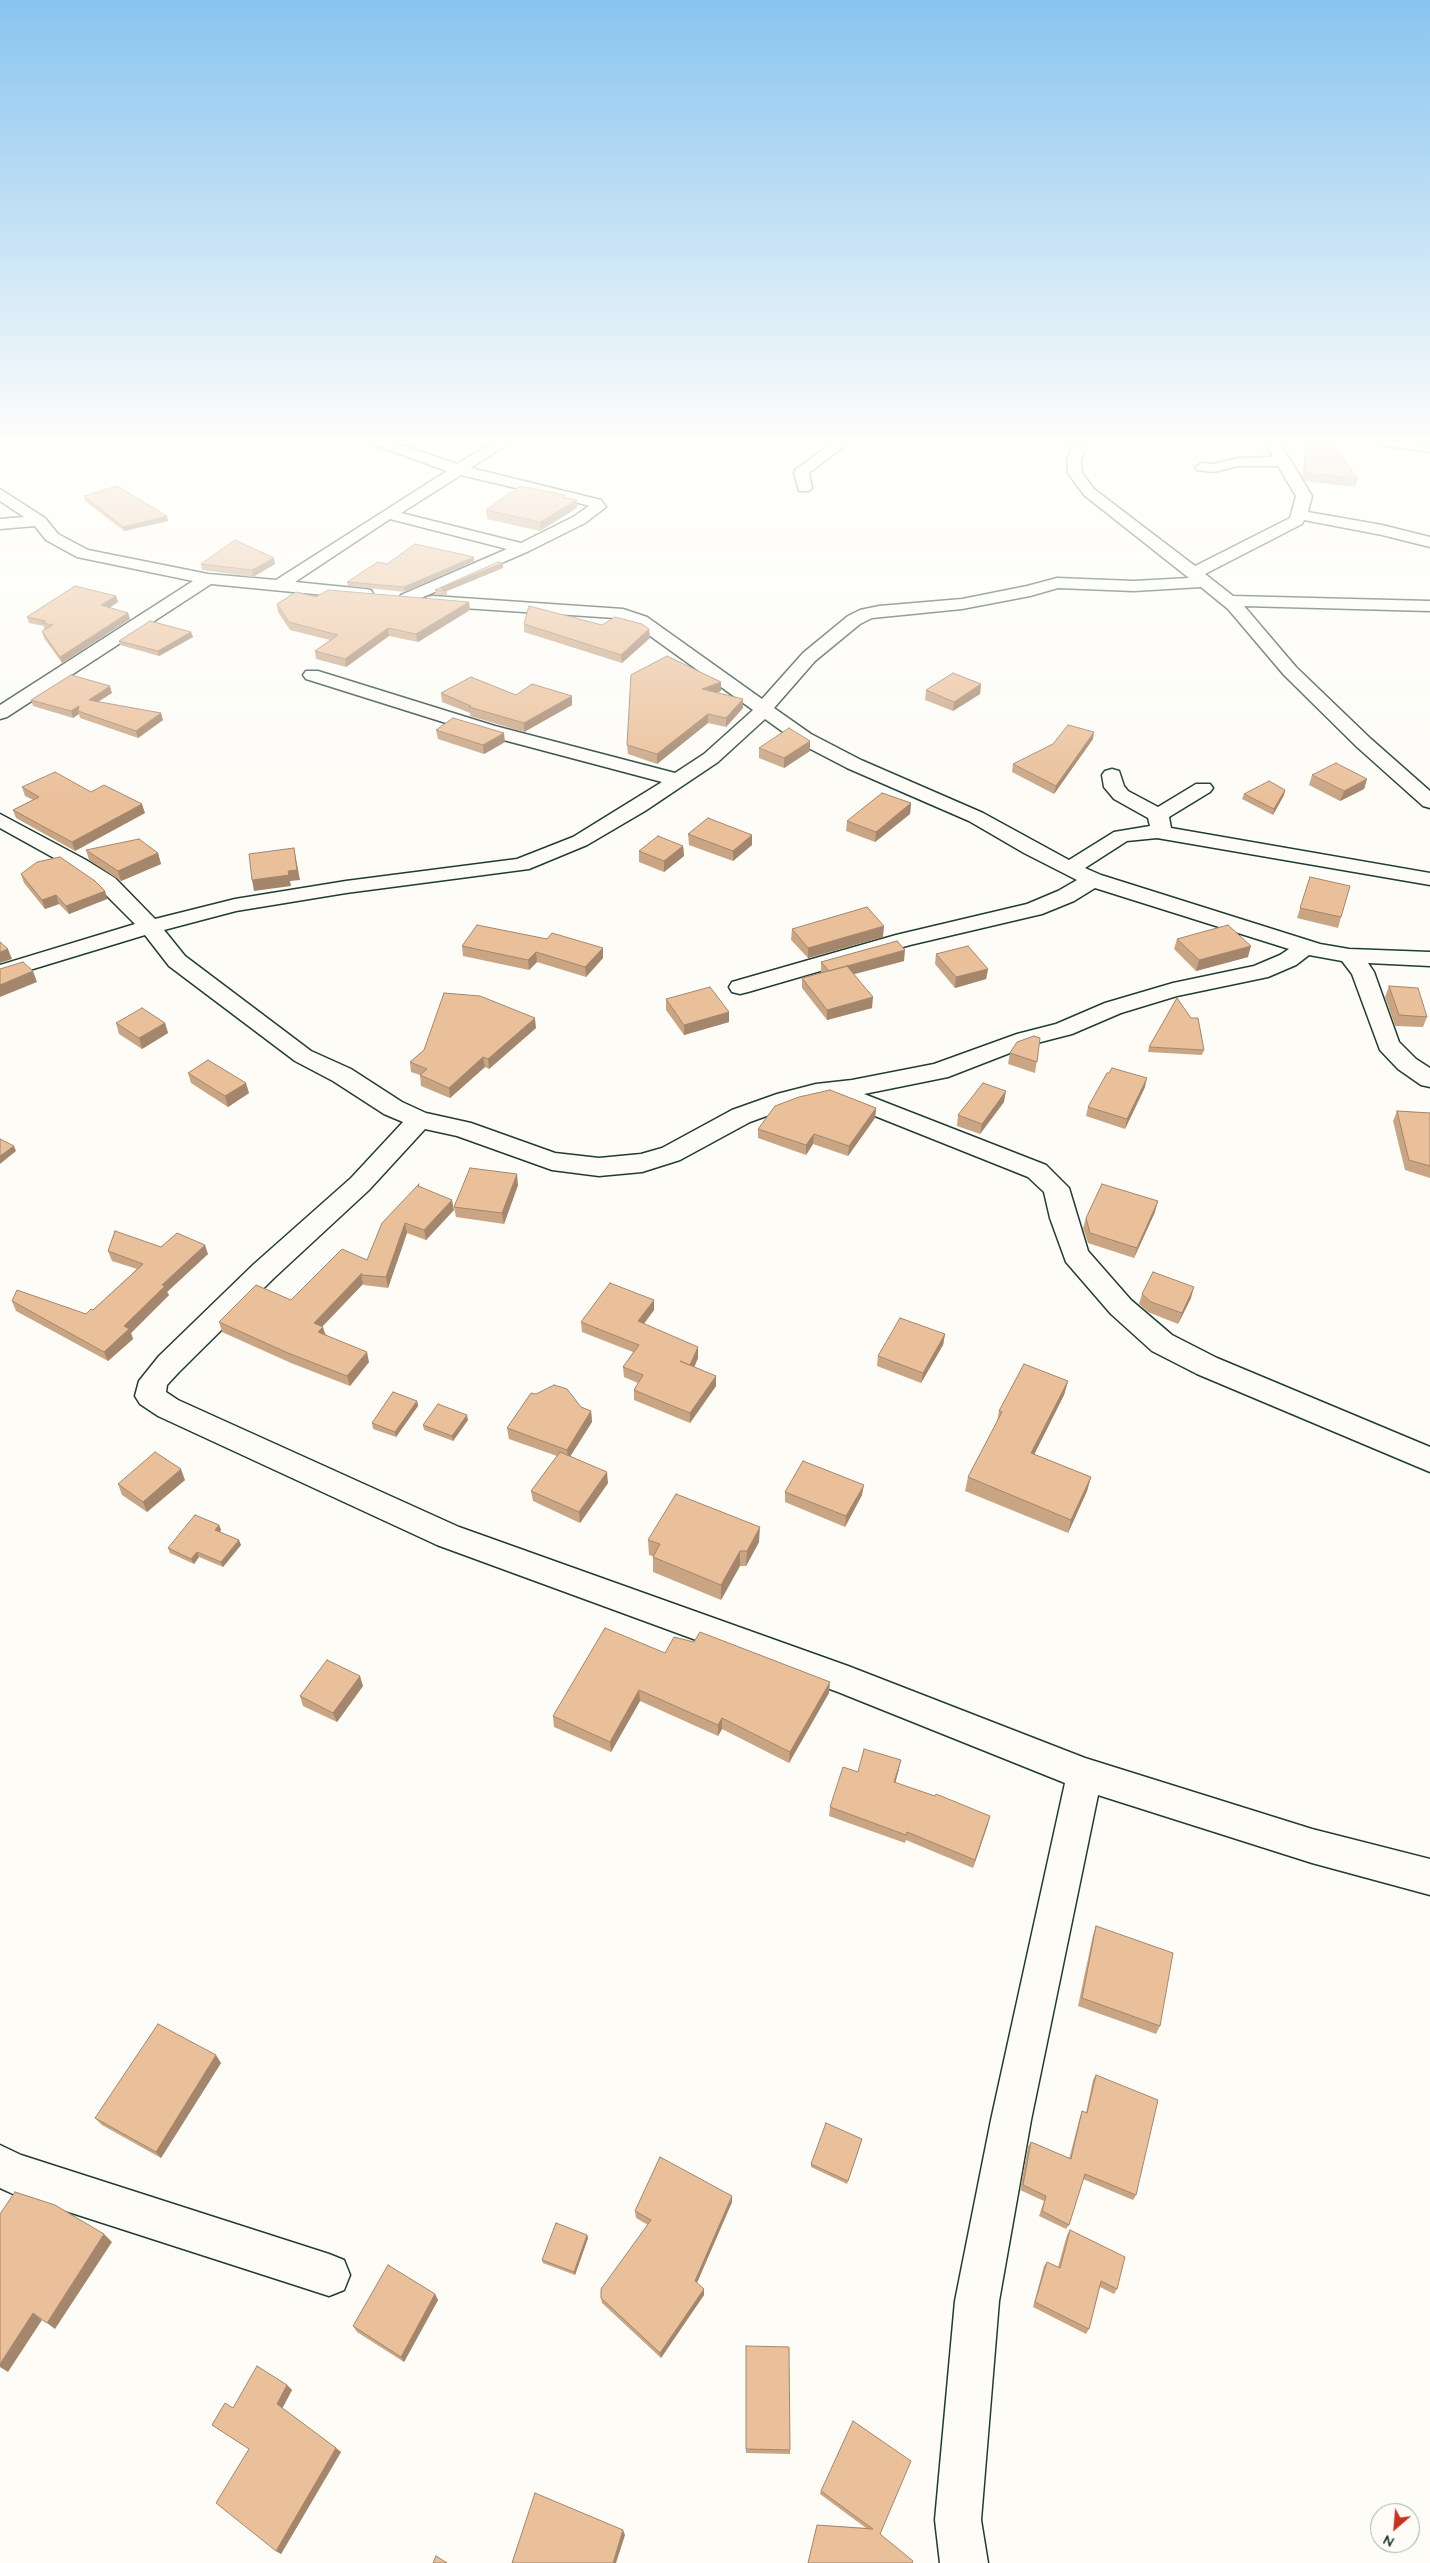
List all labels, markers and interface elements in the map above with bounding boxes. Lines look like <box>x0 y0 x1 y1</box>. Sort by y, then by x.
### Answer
north arrow <box>1370 2503 1420 2553</box>
text: N <box>1380 2530 1397 2551</box>

